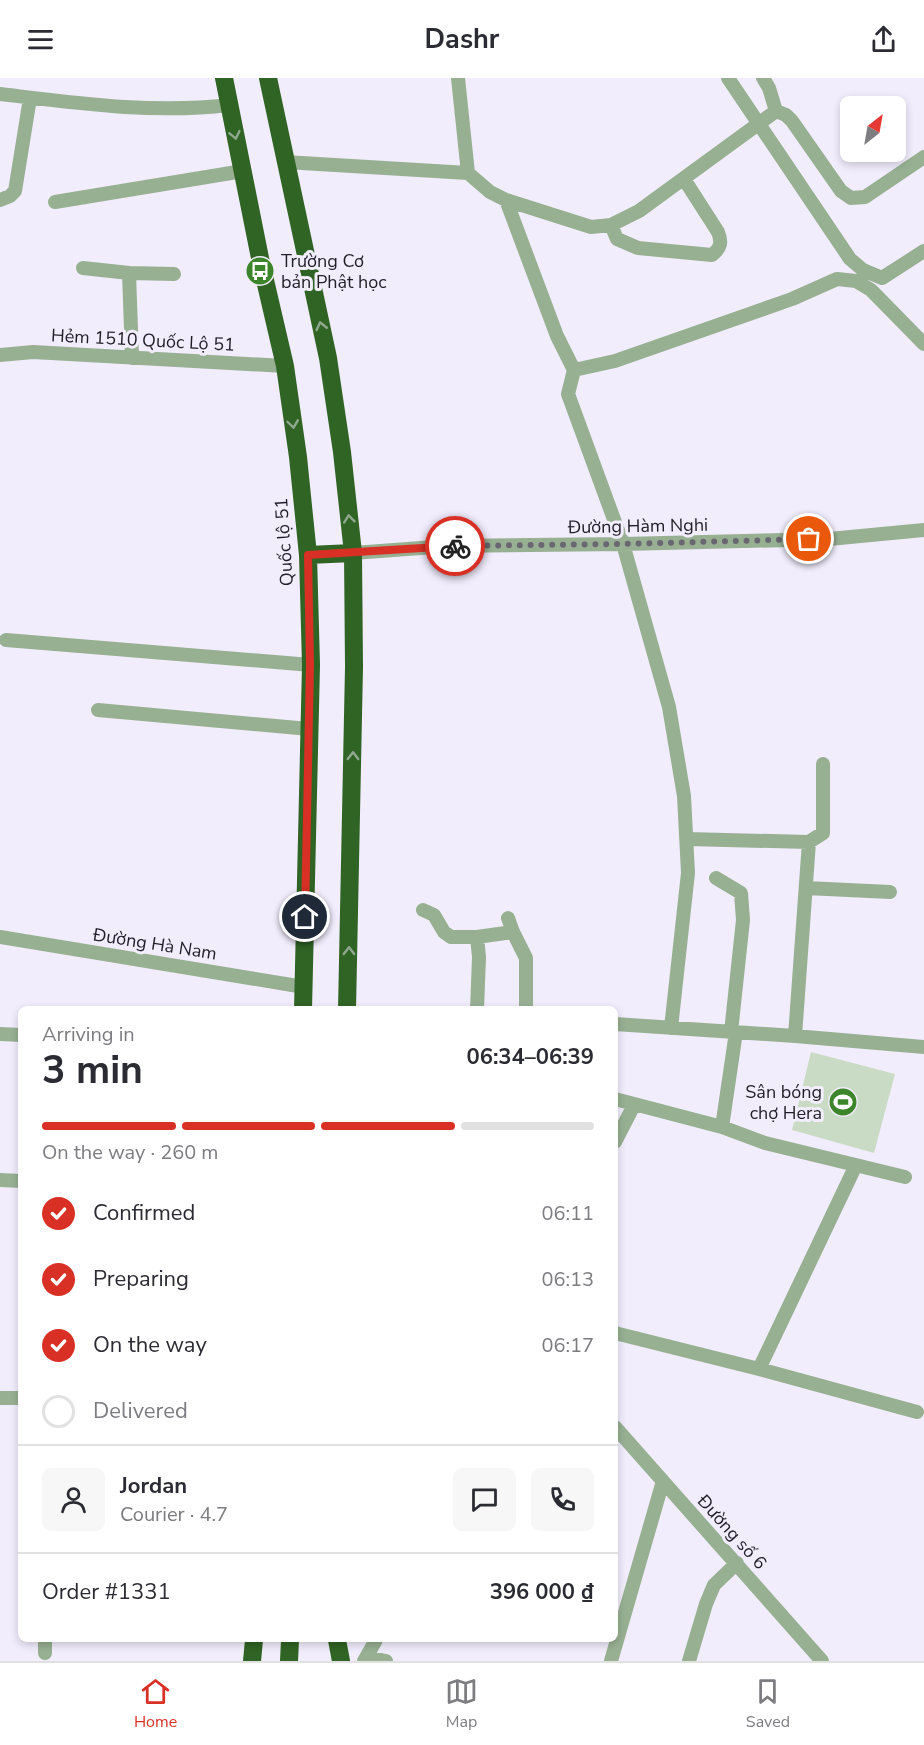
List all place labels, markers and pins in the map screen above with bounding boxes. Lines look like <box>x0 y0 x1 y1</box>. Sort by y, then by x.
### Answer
place label: Trường Cơ bản Phật học <box>281 249 387 294</box>
bus stop icon: Trường Cơ bản Phật học <box>244 255 276 287</box>
pin <box>783 513 834 564</box>
pin <box>279 891 330 942</box>
place label: Sân bóng chợ Hera <box>745 1080 822 1125</box>
sports icon: Sân bóng chợ Hera <box>827 1086 859 1118</box>

